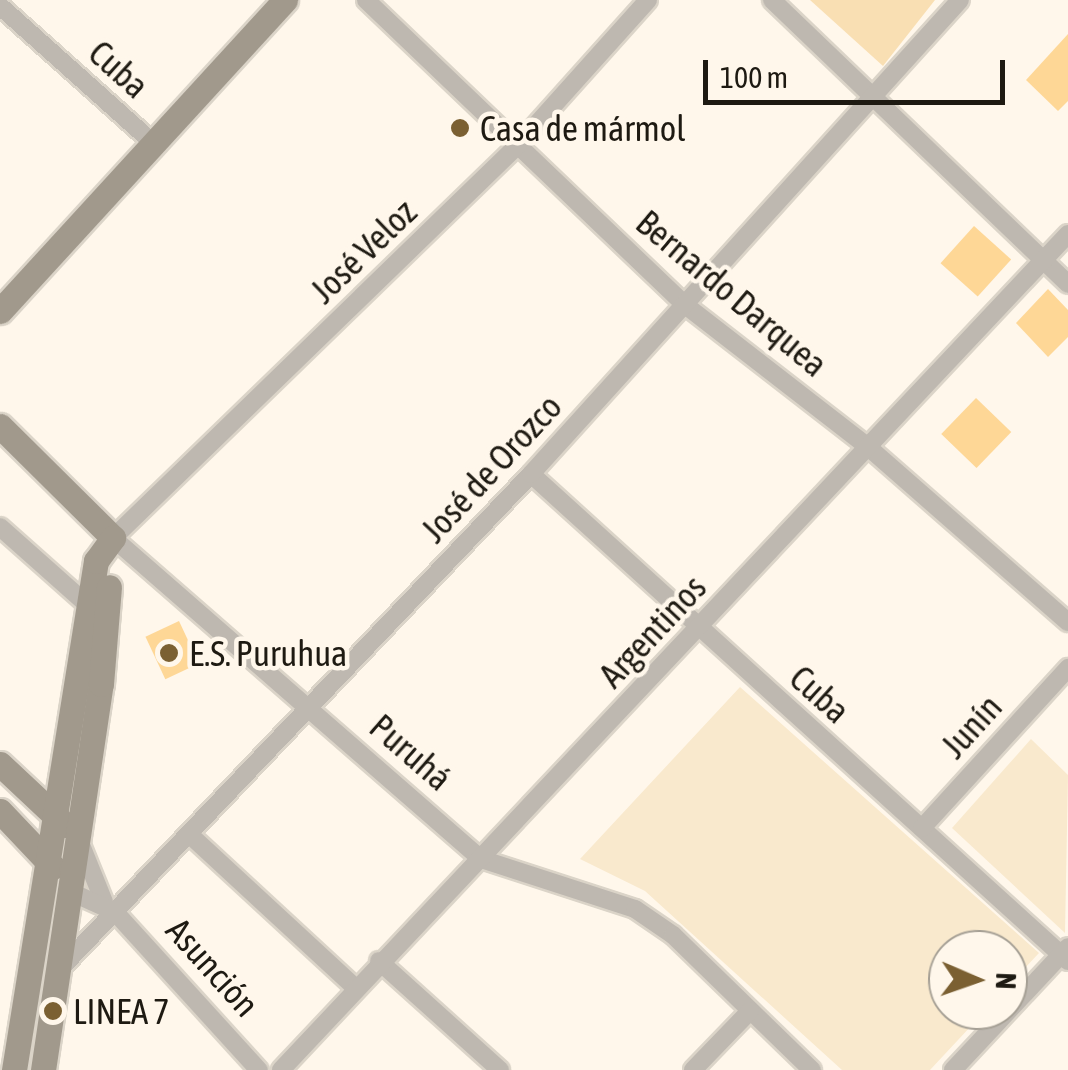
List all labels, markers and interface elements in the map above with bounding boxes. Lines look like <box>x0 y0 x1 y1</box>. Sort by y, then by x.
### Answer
street label: Cuba <box>81 31 157 107</box>
scale bar <box>708 40 1010 102</box>
text: 100 m <box>720 60 788 94</box>
place label: Casa de mármol <box>480 107 685 149</box>
marker: Casa de mármol <box>449 117 471 139</box>
street label: José Veloz <box>302 191 424 311</box>
street label: Bernardo Darquea <box>628 201 836 385</box>
street label: José de Orozco <box>412 385 570 551</box>
street label: Argentinos <box>590 566 714 696</box>
place label: E.S. Puruhua <box>189 632 347 674</box>
marker: E.S. Puruhua <box>158 642 180 664</box>
street label: Cuba <box>782 656 858 732</box>
street label: Junín <box>932 686 1010 766</box>
street label: Puruhá <box>362 705 460 799</box>
street label: Asunción <box>158 909 268 1025</box>
north arrow <box>928 930 1028 1030</box>
text: N <box>990 972 1022 990</box>
place label: LINEA 7 <box>73 990 169 1032</box>
marker: LINEA 7 <box>42 1000 64 1022</box>

